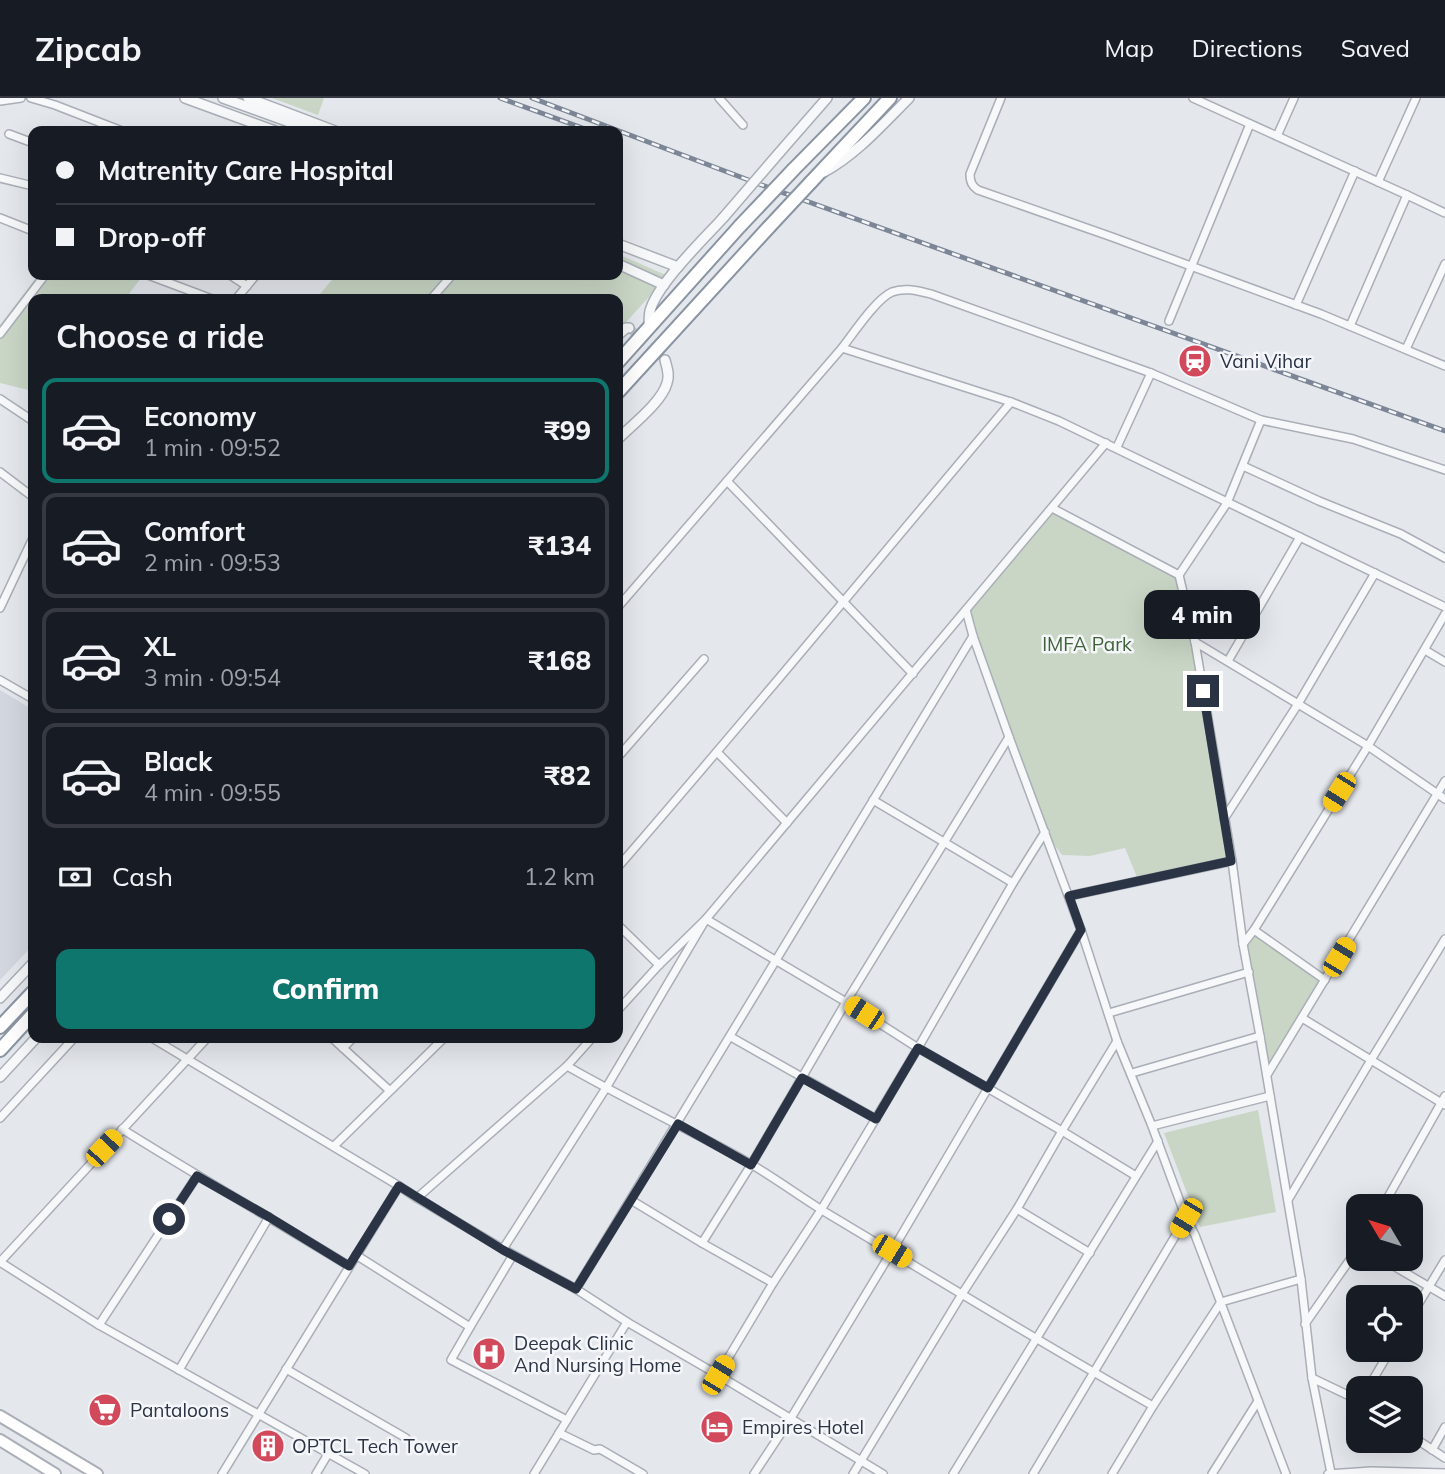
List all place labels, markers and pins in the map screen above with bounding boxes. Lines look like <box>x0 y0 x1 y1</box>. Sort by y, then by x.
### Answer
station icon: Vani Vihar <box>1176 342 1214 380</box>
place label: Vani Vihar <box>1220 349 1312 373</box>
place label: Deepak Clinic And Nursing Home <box>514 1331 681 1377</box>
hospital icon: Deepak Clinic And Nursing Home <box>470 1335 508 1373</box>
supermarket icon: Pantaloons <box>86 1391 124 1429</box>
place label: Pantaloons <box>130 1398 229 1422</box>
hotel icon: Empires Hotel <box>698 1408 736 1446</box>
place label: Empires Hotel <box>742 1415 864 1439</box>
building icon: OPTCL Tech Tower <box>249 1427 287 1465</box>
place label: OPTCL Tech Tower <box>292 1434 458 1458</box>

